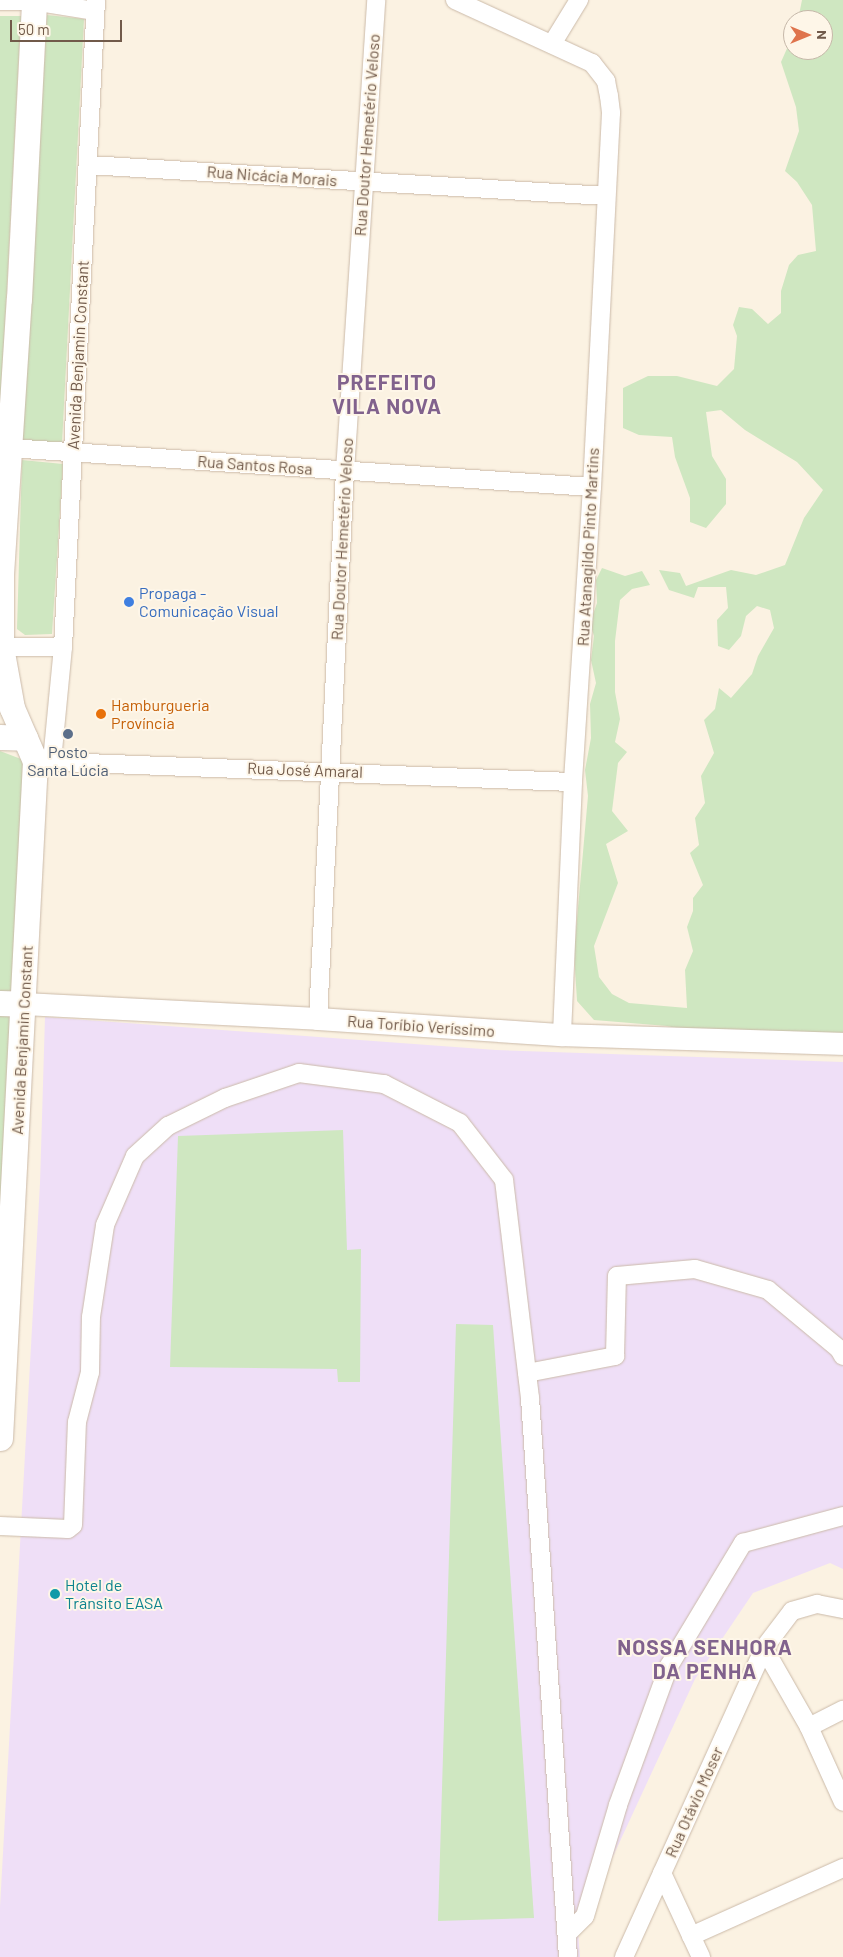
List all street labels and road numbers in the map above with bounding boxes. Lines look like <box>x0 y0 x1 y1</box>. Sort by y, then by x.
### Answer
street label: Rua Doutor Hemetério Veloso <box>350 33 384 237</box>
street label: Rua Nicácia Morais <box>206 162 338 190</box>
street label: Avenida Benjamin Constant <box>63 260 93 450</box>
street label: Rua Doutor Hemetério Veloso <box>327 437 357 641</box>
street label: Rua Atanagildo Pinto Martins <box>573 447 603 647</box>
street label: Rua Santos Rosa <box>197 451 313 479</box>
street label: Rua José Amaral <box>247 758 363 782</box>
street label: Avenida Benjamin Constant <box>7 945 37 1135</box>
street label: Rua Toríbio Veríssimo <box>347 1011 495 1041</box>
street label: Rua Otávio Moser <box>661 1744 727 1860</box>

